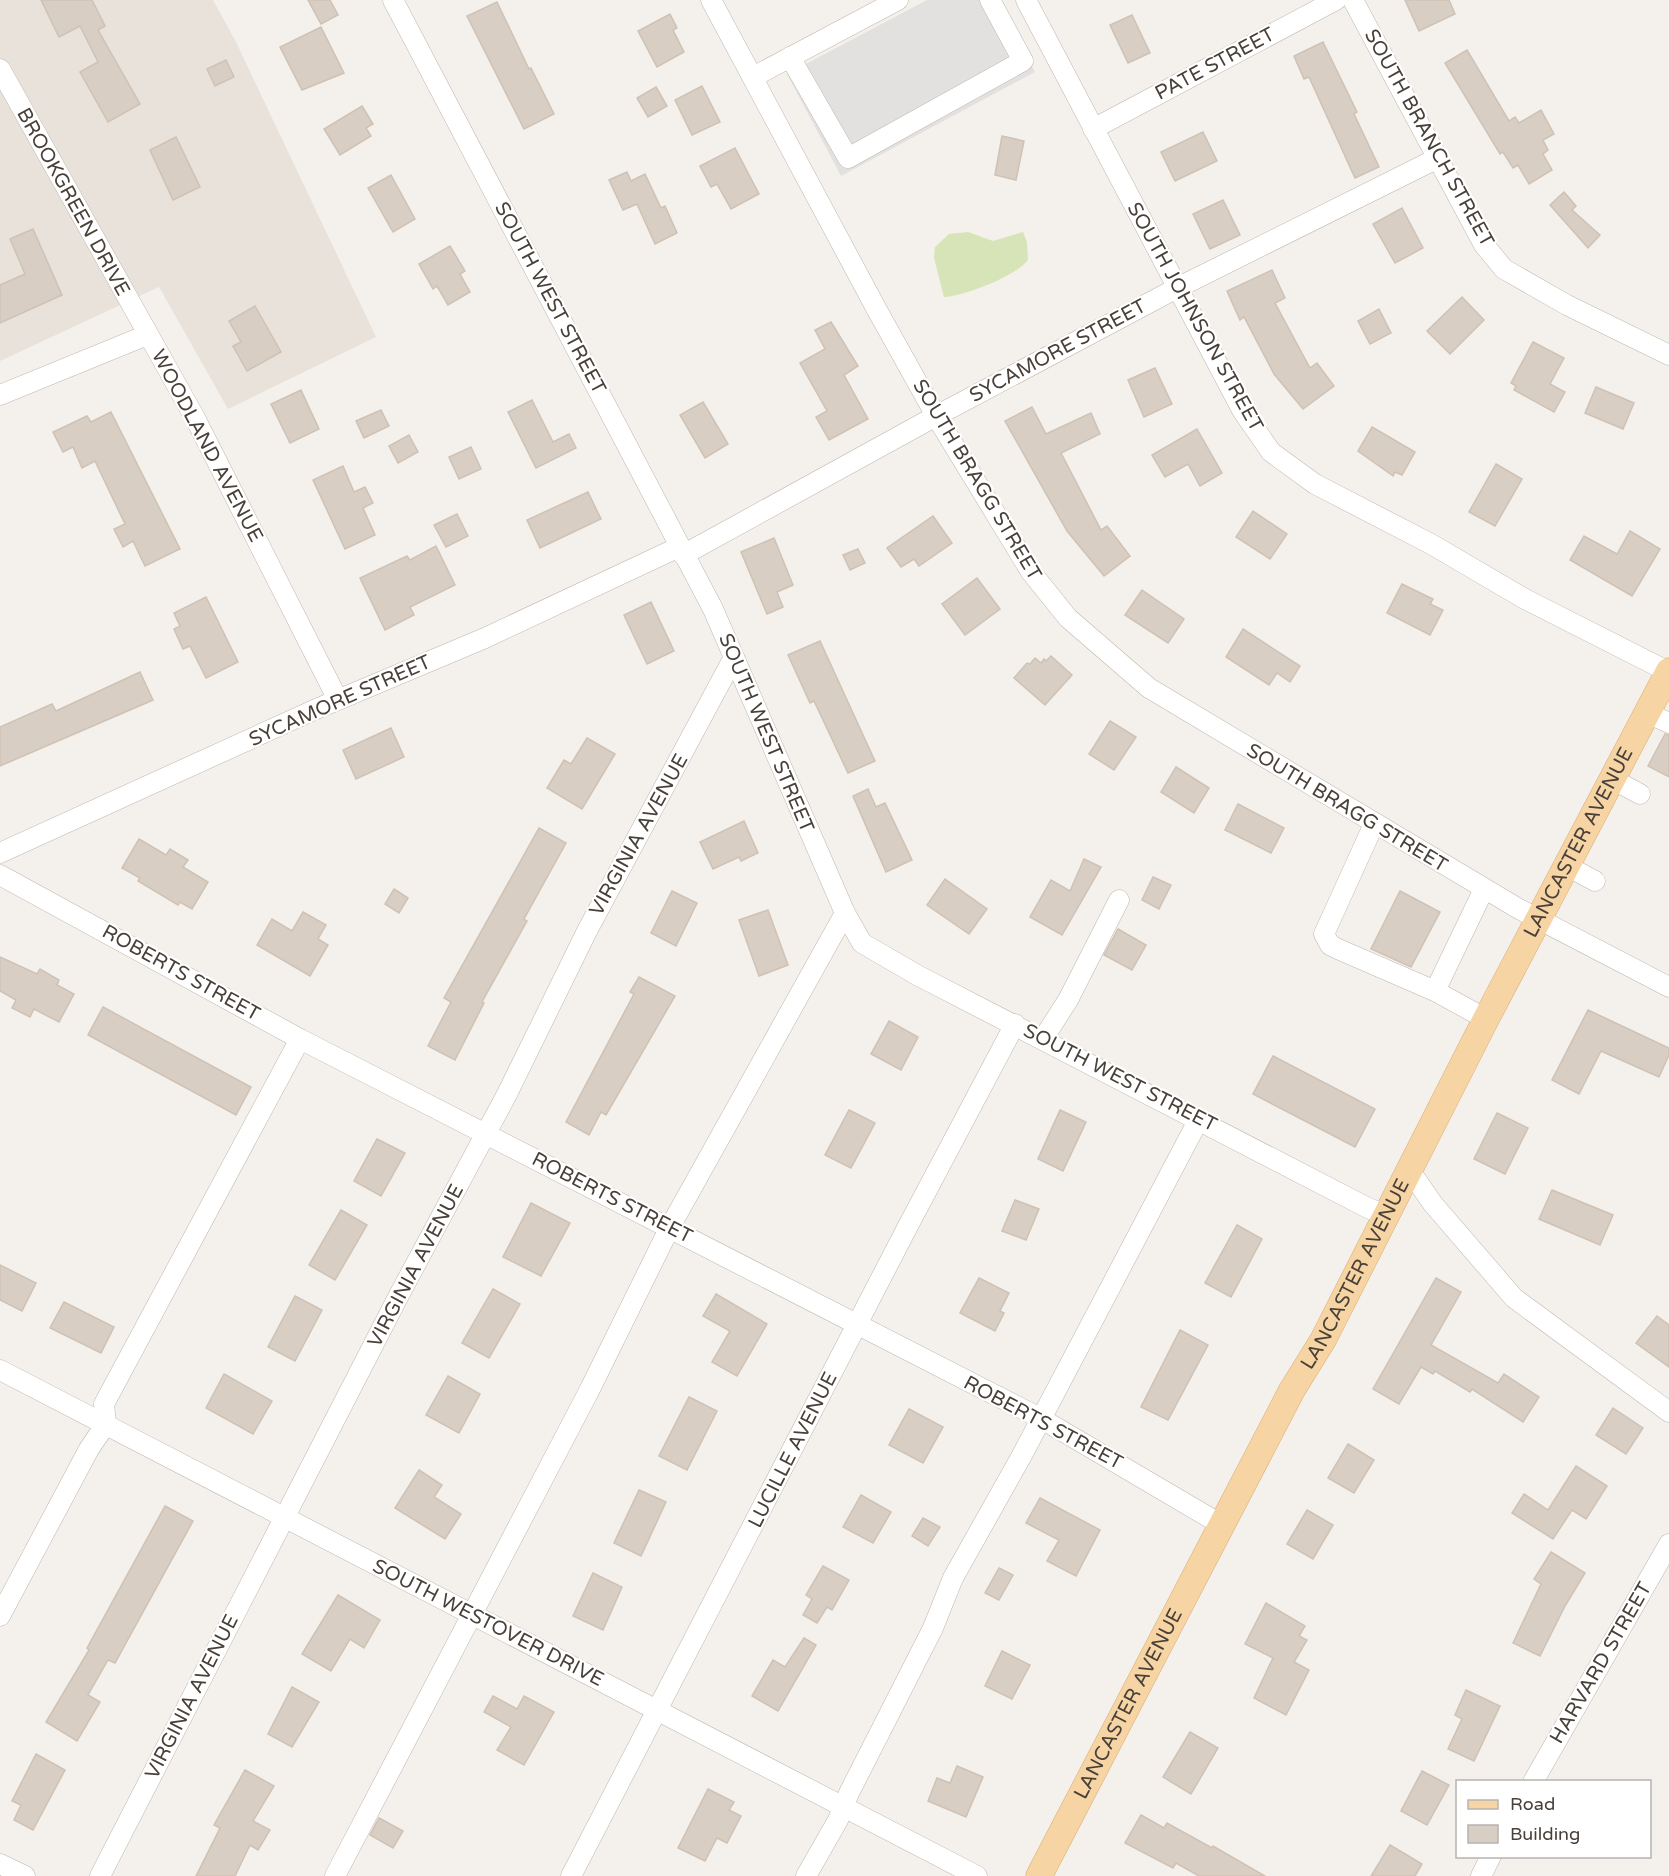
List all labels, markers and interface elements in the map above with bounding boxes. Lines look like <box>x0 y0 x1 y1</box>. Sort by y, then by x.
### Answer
street label: PATE STREET <box>1151 22 1279 106</box>
street label: SOUTH BRANCH STREET <box>1359 25 1499 251</box>
street label: BROOKGREEN DRIVE <box>11 104 135 300</box>
street label: SOUTH WEST STREET <box>489 198 611 398</box>
street label: SOUTH JOHNSON STREET <box>1122 198 1268 436</box>
street label: SYCAMORE STREET <box>966 294 1150 408</box>
street label: WOODLAND AVENUE <box>146 346 268 546</box>
street label: SOUTH BRAGG STREET <box>907 375 1047 585</box>
street label: SOUTH WEST STREET <box>713 630 819 836</box>
street label: SYCAMORE STREET <box>245 650 435 752</box>
street label: SOUTH BRAGG STREET <box>1242 738 1452 878</box>
street label: LANCASTER AVENUE <box>1519 743 1639 942</box>
street label: VIRGINIA AVENUE <box>585 750 693 920</box>
street label: ROBERTS STREET <box>98 920 264 1026</box>
street label: SOUTH WEST STREET <box>1019 1019 1221 1137</box>
street label: ROBERTS STREET <box>528 1147 696 1249</box>
street label: LANCASTER AVENUE <box>1296 1175 1415 1374</box>
street label: VIRGINIA AVENUE <box>363 1180 469 1352</box>
street label: LUCILLE AVENUE <box>743 1368 843 1532</box>
street label: ROBERTS STREET <box>959 1371 1127 1475</box>
street label: SOUTH WESTOVER DRIVE <box>368 1554 608 1692</box>
street label: HARVARD STREET <box>1545 1578 1657 1748</box>
street label: LANCASTER AVENUE <box>1069 1605 1188 1803</box>
street label: VIRGINIA AVENUE <box>140 1611 244 1783</box>
legend <box>1456 1780 1651 1858</box>
text: Road <box>1510 1793 1555 1815</box>
text: Building <box>1510 1823 1580 1845</box>

